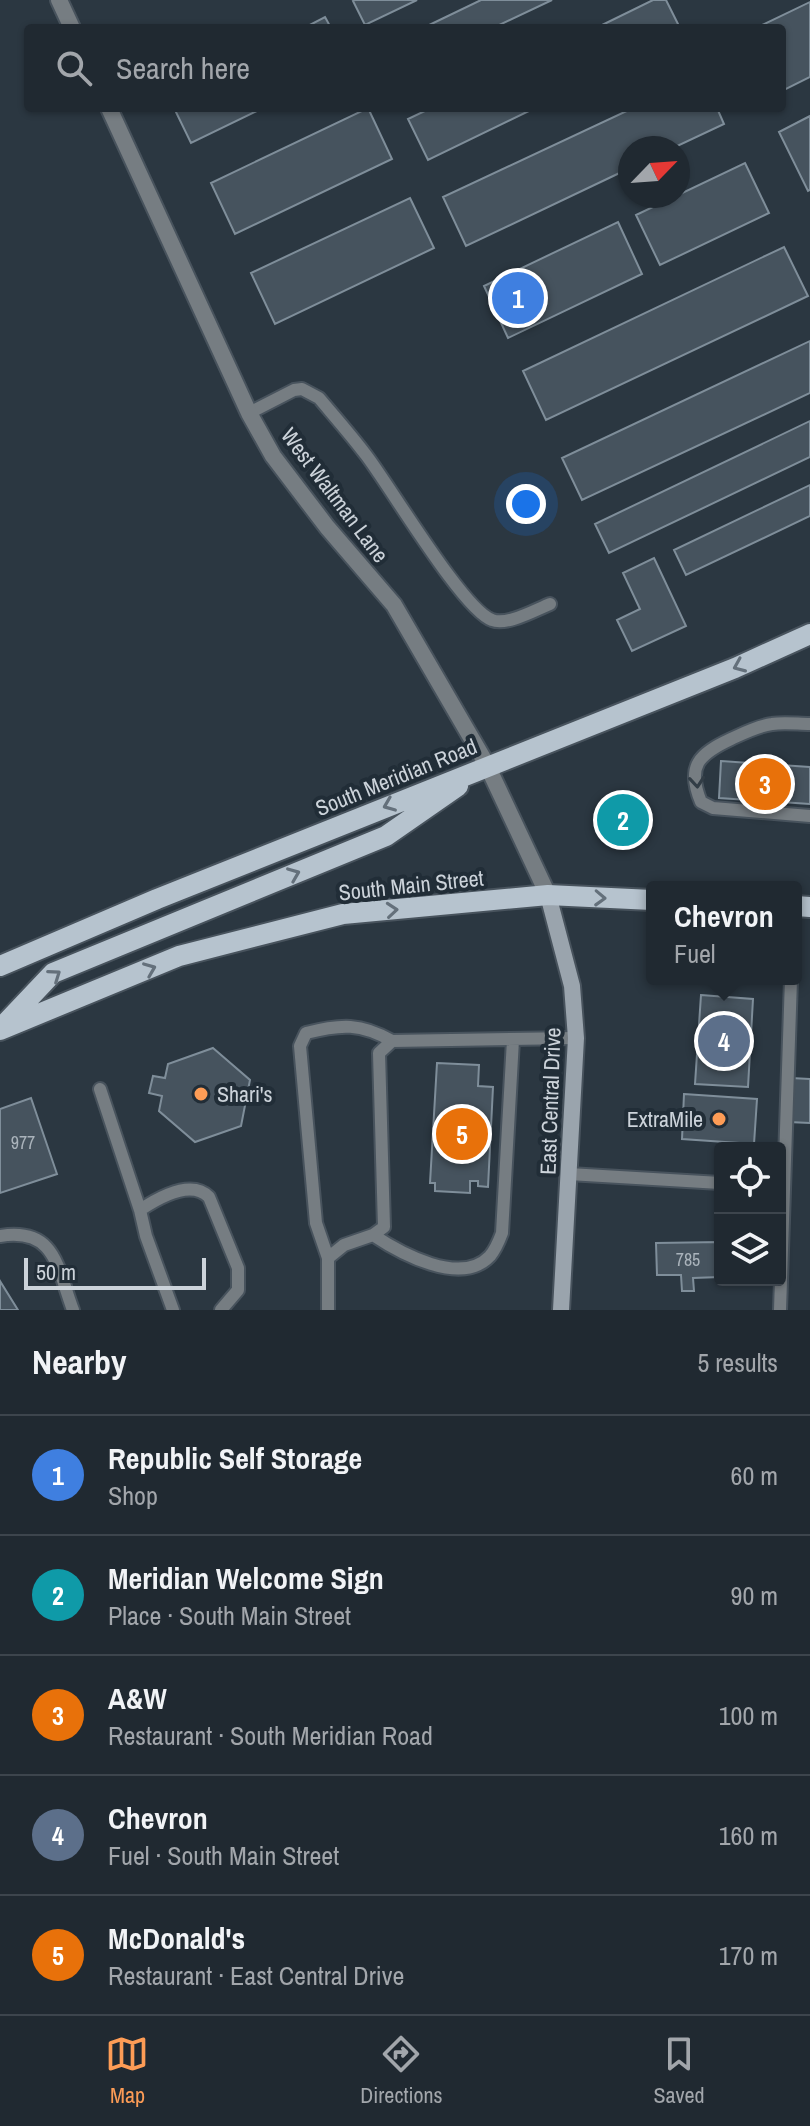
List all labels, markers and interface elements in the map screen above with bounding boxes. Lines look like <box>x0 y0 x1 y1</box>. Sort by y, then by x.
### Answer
search box <box>24 24 786 112</box>
icon: search <box>52 46 96 90</box>
text: Search here <box>116 48 250 88</box>
north arrow <box>618 136 690 208</box>
pin: 1 <box>492 268 544 328</box>
street label: West Waltman Lane <box>274 421 396 569</box>
your location <box>506 484 546 524</box>
one-way arrow <box>733 656 747 672</box>
street label: South Meridian Road <box>311 731 481 823</box>
pin: 3 <box>739 754 791 814</box>
one-way arrow <box>688 775 705 788</box>
pin: 2 <box>597 790 649 850</box>
one-way arrow <box>383 795 397 812</box>
street label: South Main Street <box>337 862 485 908</box>
one-way arrow <box>286 867 300 883</box>
popup <box>646 881 802 985</box>
one-way arrow <box>594 889 607 906</box>
text: Chevron <box>674 896 774 936</box>
one-way arrow <box>386 901 399 918</box>
text: Fuel <box>674 936 716 971</box>
one-way arrow <box>142 962 156 978</box>
one-way arrow <box>46 970 61 985</box>
pin: 4 <box>698 1011 750 1071</box>
street label: East Central Drive <box>532 1027 568 1175</box>
place label: Shari's <box>217 1079 273 1109</box>
marker: Shari's <box>192 1085 210 1103</box>
pin: 5 <box>436 1104 488 1164</box>
place label: ExtraMile <box>627 1104 703 1134</box>
marker: ExtraMile <box>710 1110 728 1128</box>
house number: 977 <box>11 1130 35 1155</box>
map controls <box>714 1142 786 1286</box>
button: locate <box>714 1142 786 1214</box>
button: layers <box>714 1214 786 1286</box>
house number: 785 <box>676 1247 700 1272</box>
scale bar <box>24 1254 206 1290</box>
text: 50 m <box>36 1257 76 1287</box>
text: Nearby <box>32 1339 127 1385</box>
text: 5 results <box>697 1345 778 1380</box>
text: Republic Self Storage <box>108 1438 362 1478</box>
text: 1 <box>52 1458 64 1493</box>
text: 60 m <box>731 1458 778 1493</box>
text: Shop <box>108 1478 158 1513</box>
text: Meridian Welcome Sign <box>108 1558 384 1598</box>
text: 2 <box>52 1578 64 1613</box>
text: 90 m <box>731 1578 778 1613</box>
text: Place · South Main Street <box>108 1598 351 1633</box>
text: A&W <box>108 1678 167 1718</box>
text: 3 <box>52 1698 64 1733</box>
text: 100 m <box>719 1698 778 1733</box>
text: Restaurant · South Meridian Road <box>108 1718 433 1753</box>
text: Chevron <box>108 1798 208 1838</box>
text: 4 <box>52 1818 64 1853</box>
text: 160 m <box>719 1818 778 1853</box>
text: Fuel · South Main Street <box>108 1838 339 1873</box>
text: McDonald's <box>108 1918 245 1958</box>
text: 5 <box>52 1938 64 1973</box>
text: 170 m <box>719 1938 778 1973</box>
text: Restaurant · East Central Drive <box>108 1958 404 1993</box>
tab: Map <box>105 2032 149 2110</box>
tab: Directions <box>360 2032 443 2110</box>
tab: Saved <box>653 2032 705 2110</box>

